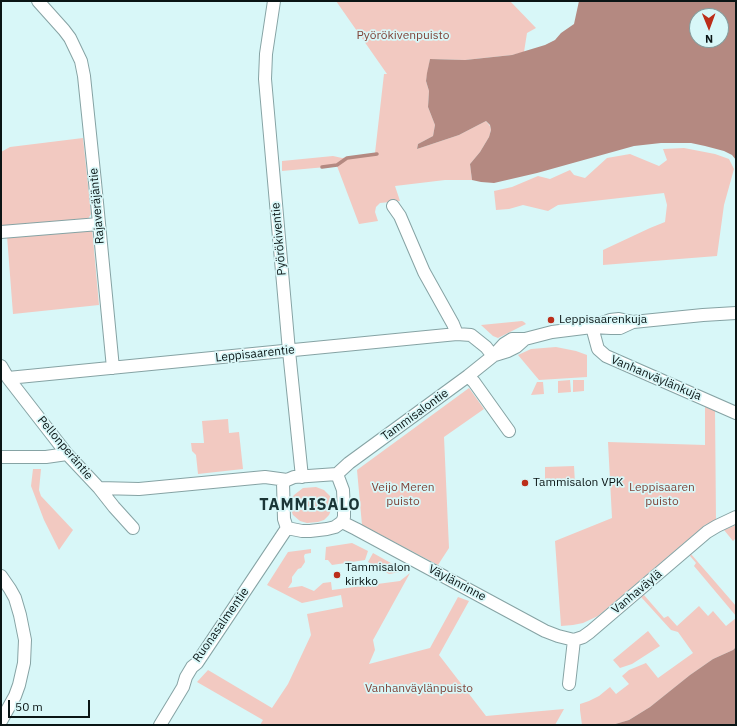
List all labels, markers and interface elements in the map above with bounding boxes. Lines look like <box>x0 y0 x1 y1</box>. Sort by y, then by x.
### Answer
north arrow <box>689 8 729 48</box>
park label: Pyörökivenpuisto <box>357 29 449 43</box>
text: N <box>705 32 713 46</box>
street label: Rajaveräjäntie <box>86 167 108 245</box>
street label: Pyörökiventie <box>269 202 289 276</box>
place label: Leppisaarenkuja <box>559 313 647 327</box>
marker: Leppisaarenkuja <box>546 315 556 325</box>
street label: Leppisaarentie <box>215 343 295 365</box>
street label: Vanhanväylänkuja <box>608 352 704 404</box>
street label: Tammisalontie <box>379 386 451 444</box>
street label: Pellonperäntie <box>34 413 96 483</box>
place label: Tammisalon VPK <box>533 476 623 490</box>
marker: Tammisalon VPK <box>520 478 530 488</box>
park label: Veijo Meren puisto <box>371 481 435 509</box>
park label: Leppisaaren puisto <box>629 481 695 509</box>
district label: TAMMISALO <box>259 495 361 515</box>
place label: Tammisalon kirkko <box>345 561 410 589</box>
street label: Väylänrinne <box>426 562 488 604</box>
street label: Vanhaväylä <box>609 567 665 617</box>
marker: Tammisalon kirkko <box>332 570 342 580</box>
street label: Ruonasalmentie <box>190 585 252 665</box>
park label: Vanhanväylänpuisto <box>365 682 473 696</box>
scale bar <box>10 692 92 718</box>
text: 50 m <box>15 699 43 714</box>

